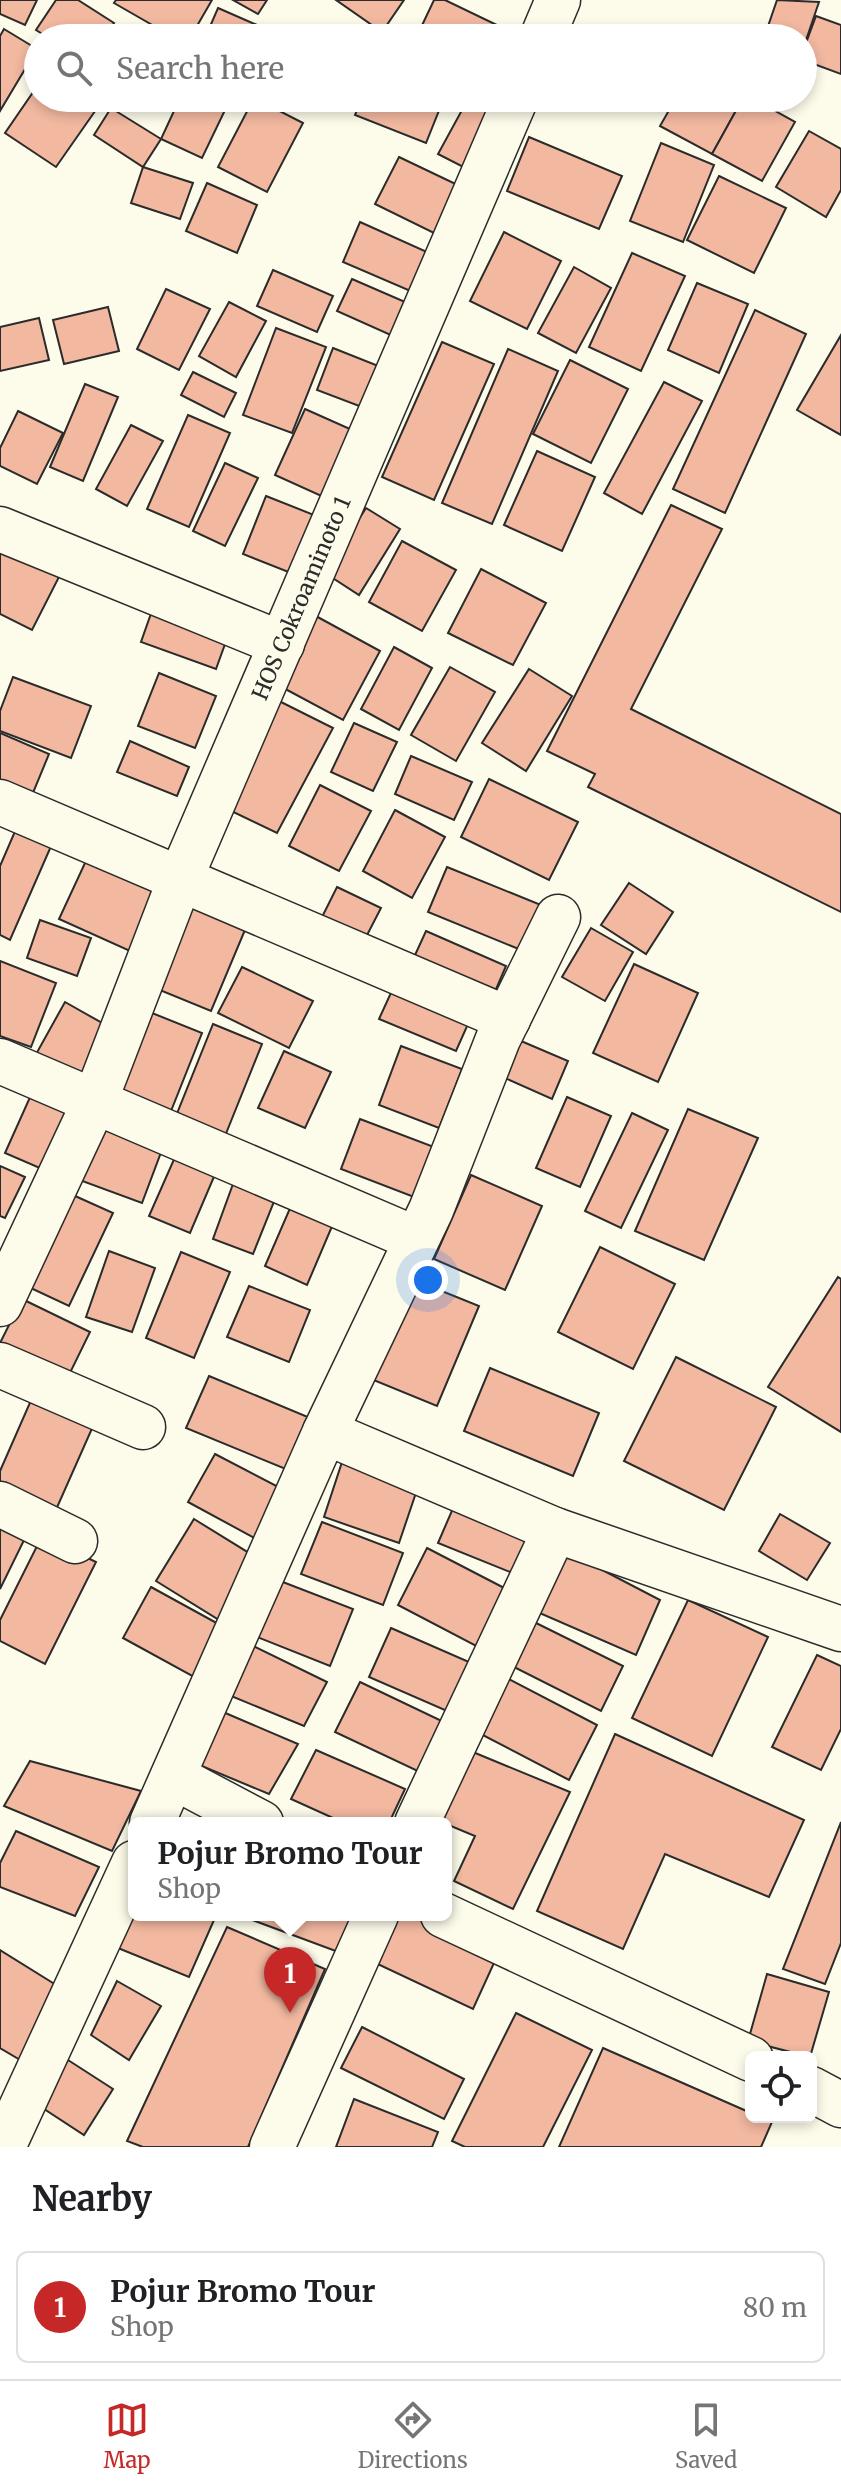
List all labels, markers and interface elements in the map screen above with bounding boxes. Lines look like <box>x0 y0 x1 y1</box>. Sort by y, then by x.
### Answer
search box <box>24 24 817 112</box>
icon: search <box>52 46 96 90</box>
text: Search here <box>116 49 284 87</box>
street label: HOS Cokroaminoto 1 <box>245 492 357 704</box>
your location <box>408 1260 448 1300</box>
popup <box>128 1817 452 1921</box>
text: Pojur Bromo Tour <box>157 1834 423 1872</box>
text: Shop <box>157 1872 221 1905</box>
pin: 1 <box>264 1947 316 2013</box>
map controls <box>745 2051 817 2123</box>
button: locate <box>745 2051 817 2123</box>
text: Nearby <box>32 2178 152 2220</box>
text: Pojur Bromo Tour <box>110 2272 375 2310</box>
text: 1 <box>54 2291 66 2324</box>
text: 80 m <box>743 2291 807 2324</box>
text: Shop <box>110 2310 174 2343</box>
tab: Map <box>104 2398 151 2474</box>
tab: Directions <box>358 2398 468 2474</box>
tab: Saved <box>675 2398 737 2474</box>

